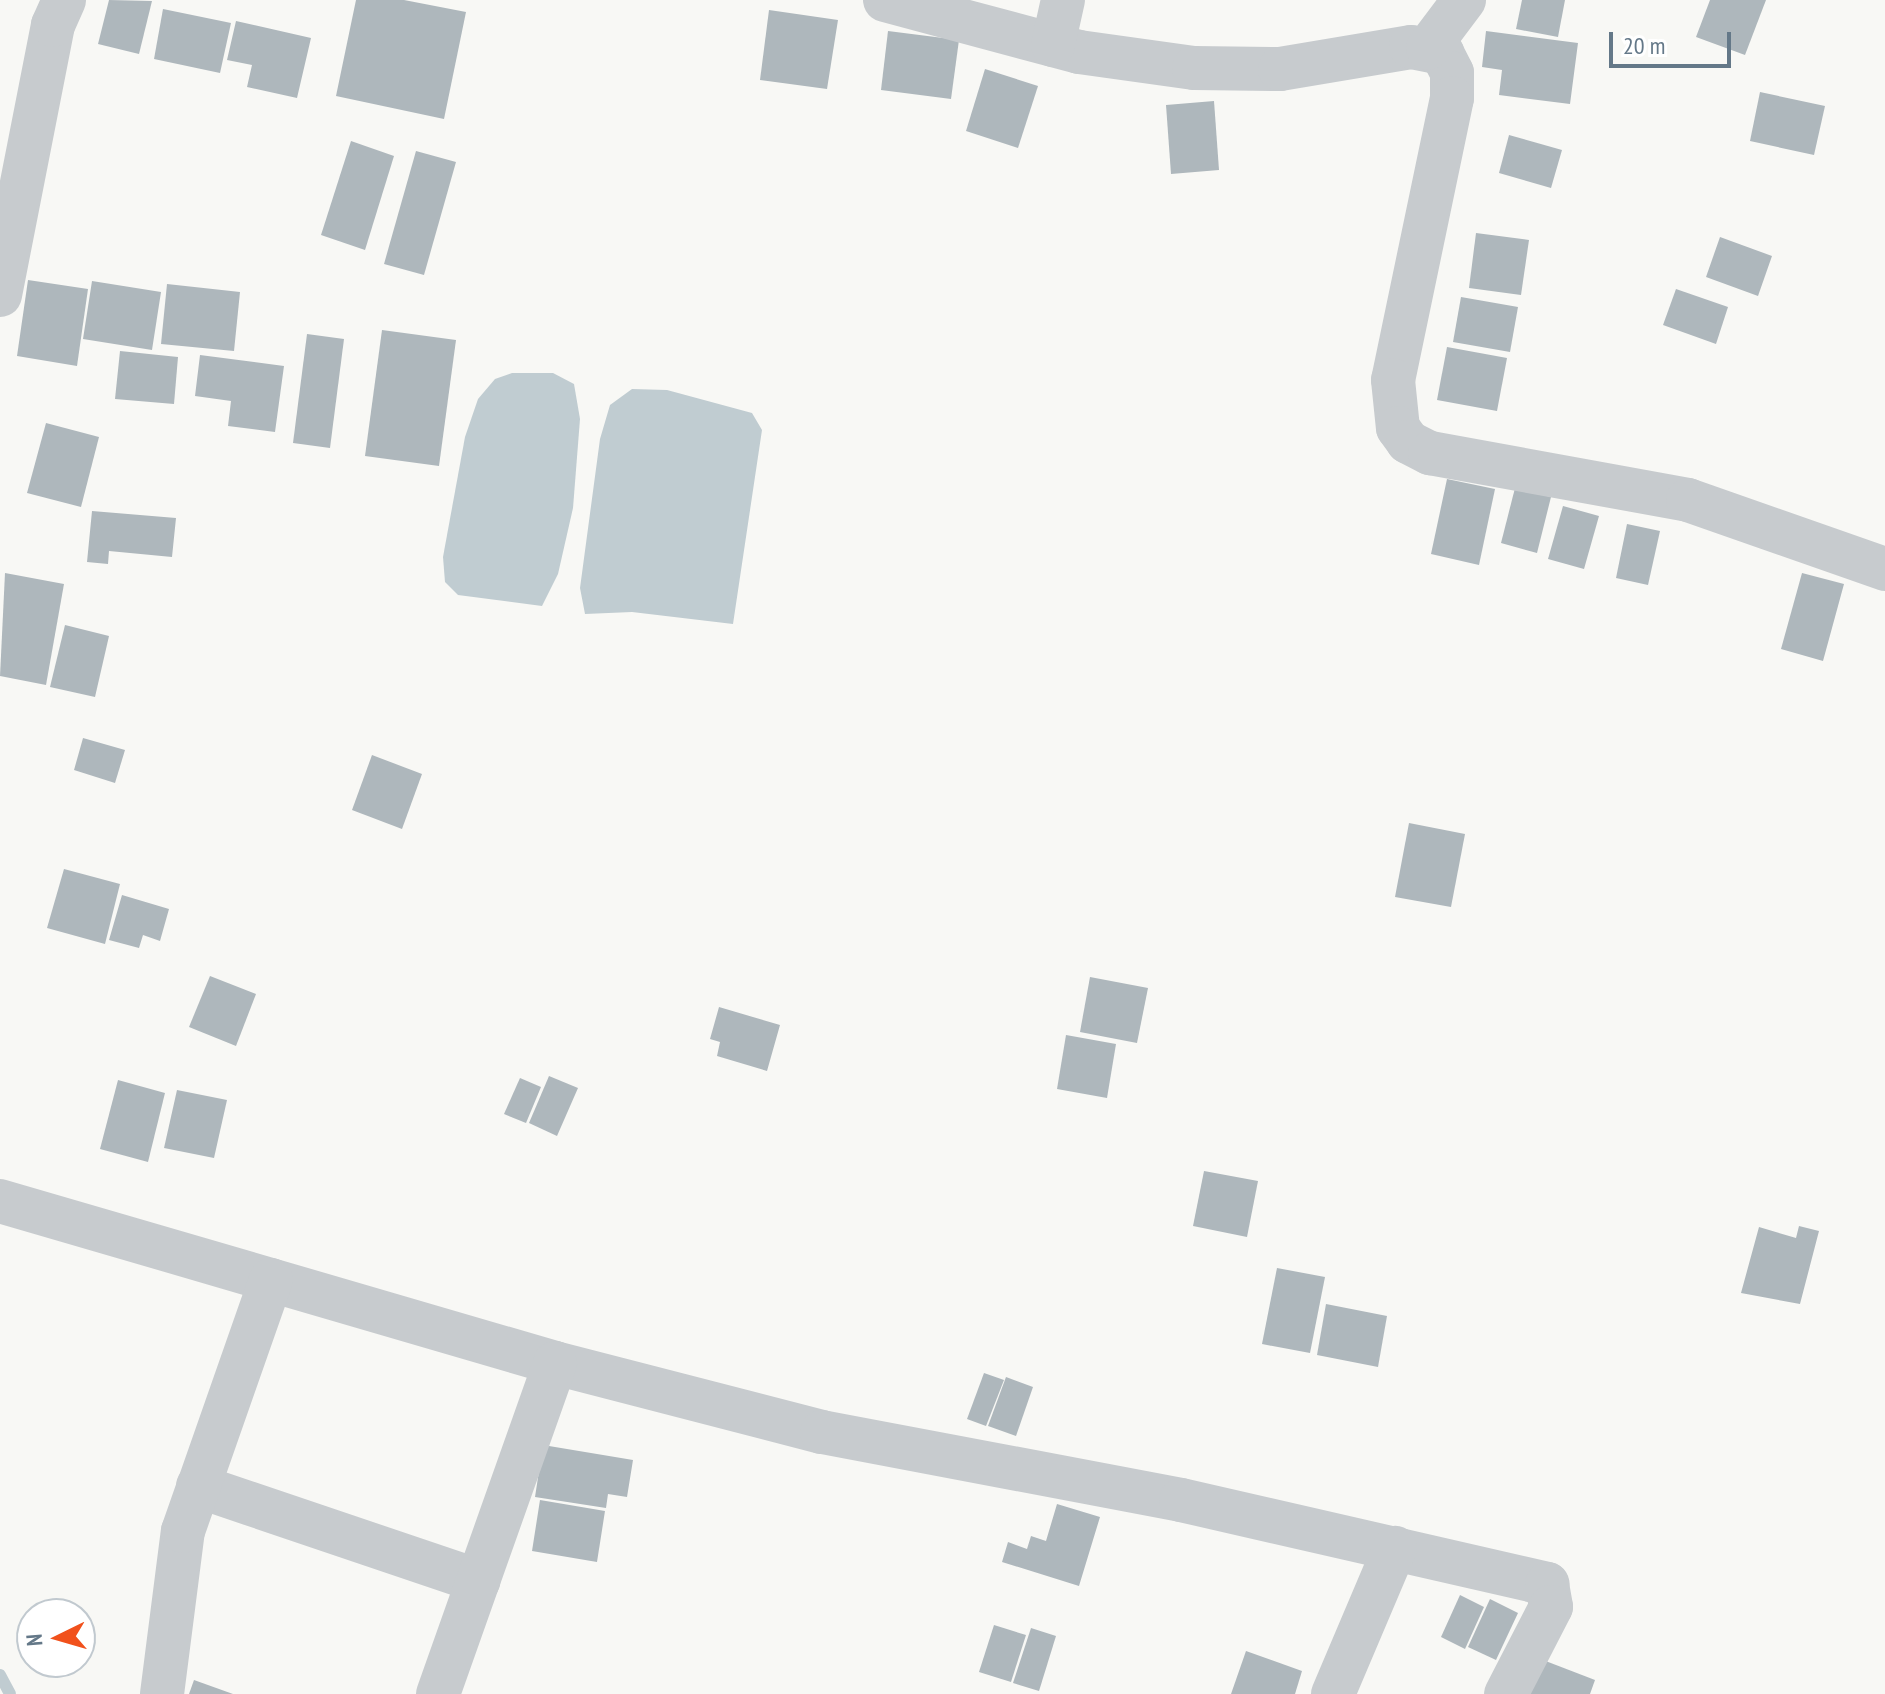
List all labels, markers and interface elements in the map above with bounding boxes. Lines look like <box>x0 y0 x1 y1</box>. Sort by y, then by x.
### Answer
scale bar <box>1613 16 1735 66</box>
text: 20 m <box>1623 30 1665 61</box>
north arrow <box>16 1598 96 1678</box>
text: N <box>20 1633 49 1647</box>

